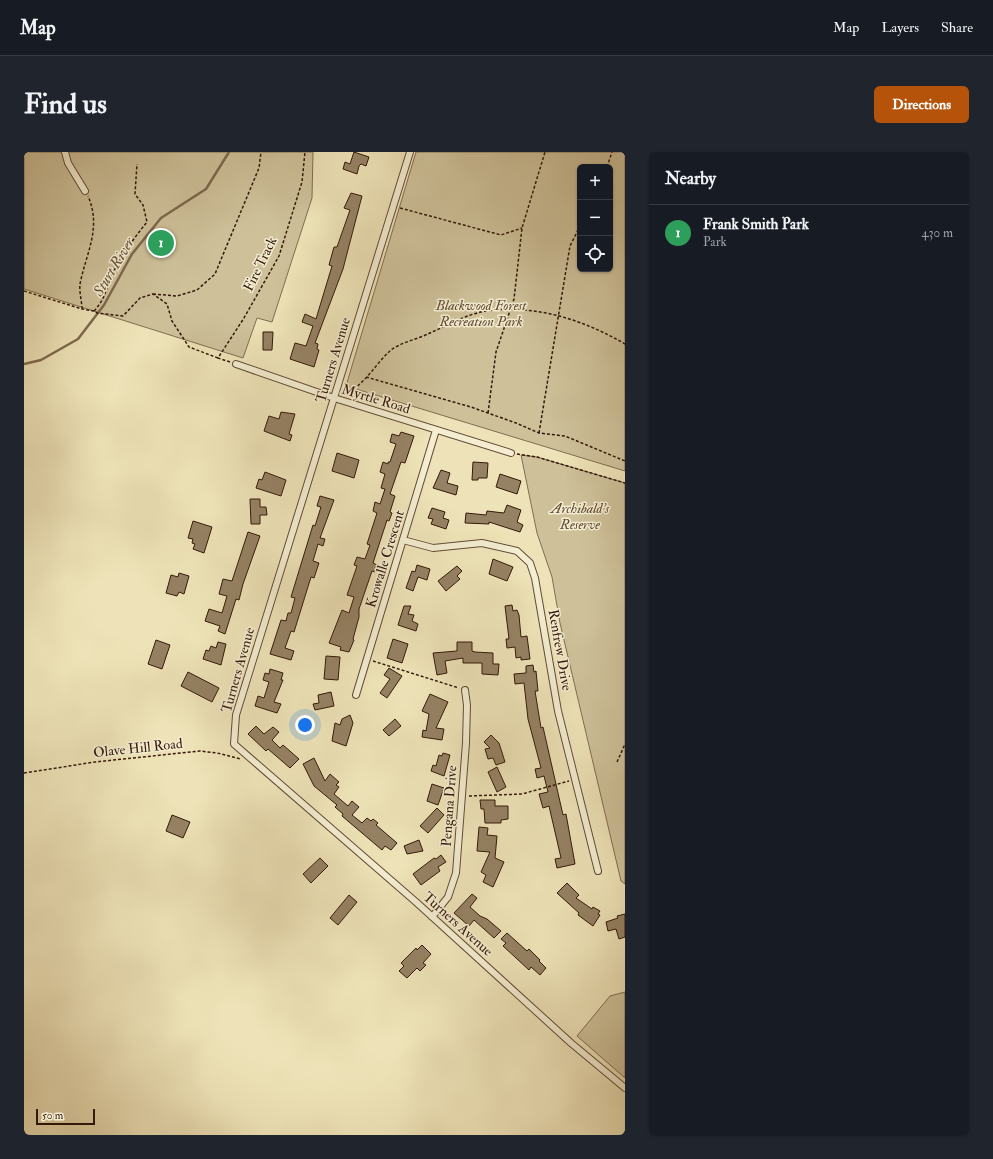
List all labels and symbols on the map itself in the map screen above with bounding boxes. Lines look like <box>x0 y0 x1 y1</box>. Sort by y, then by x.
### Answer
pin: 1 <box>148 228 174 258</box>
water label: Sturt River <box>89 233 140 301</box>
street label: Fire Track <box>240 234 281 294</box>
park label: Blackwood Forest Recreation Park <box>435 297 527 330</box>
street label: Turners Avenue <box>312 315 354 405</box>
street label: Myrtle Road <box>339 381 412 418</box>
park label: Archibald's Reserve <box>549 500 610 533</box>
street label: Krowalle Crescent <box>362 508 408 610</box>
street label: Renfrew Drive <box>544 608 576 692</box>
street label: Turners Avenue <box>218 625 258 715</box>
your location <box>295 715 315 735</box>
street label: Olave Hill Road <box>92 735 184 761</box>
street label: Pengana Drive <box>438 765 460 847</box>
street label: Turners Avenue <box>420 888 496 960</box>
scale bar <box>36 1107 95 1126</box>

